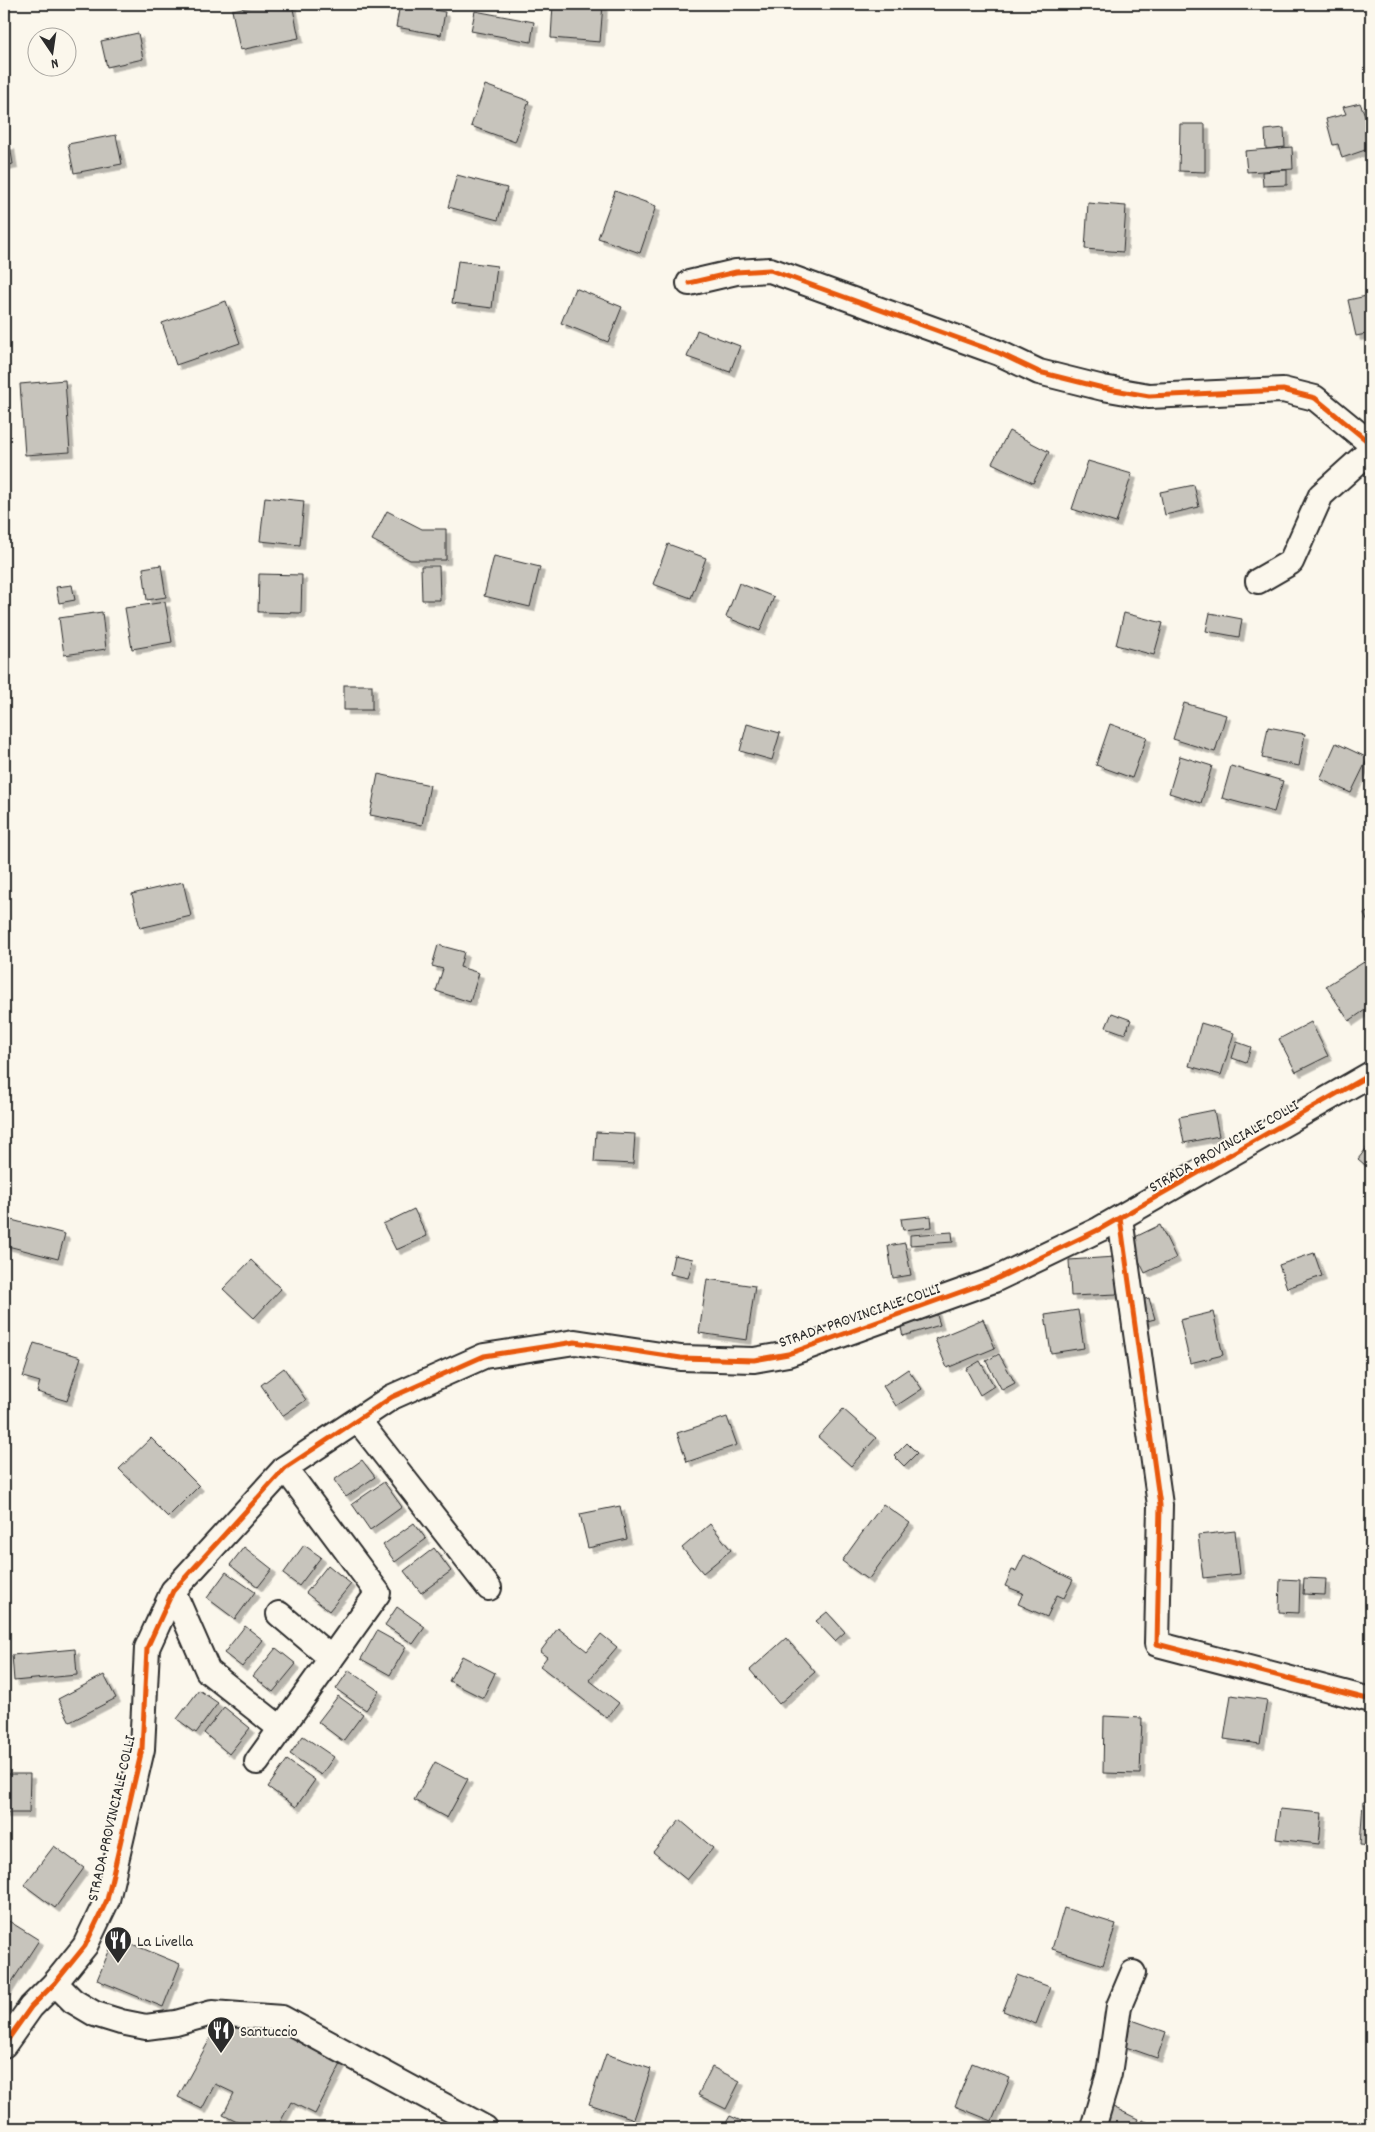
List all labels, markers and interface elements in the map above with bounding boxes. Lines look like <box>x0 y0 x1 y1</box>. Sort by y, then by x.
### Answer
north arrow <box>28 28 78 78</box>
text: N <box>49 52 60 73</box>
street label: STRADA PROVINCIALE COLLI <box>1145 1095 1303 1200</box>
street label: STRADA PROVINCIALE COLLI <box>776 1278 944 1355</box>
street label: STRADA PROVINCIALE COLLI <box>82 1733 143 1904</box>
restaurant icon: La Livella <box>103 1925 133 1964</box>
place label: La Livella <box>137 1931 194 1954</box>
restaurant icon: Santuccio <box>206 2015 236 2054</box>
place label: Santuccio <box>240 2021 298 2044</box>

